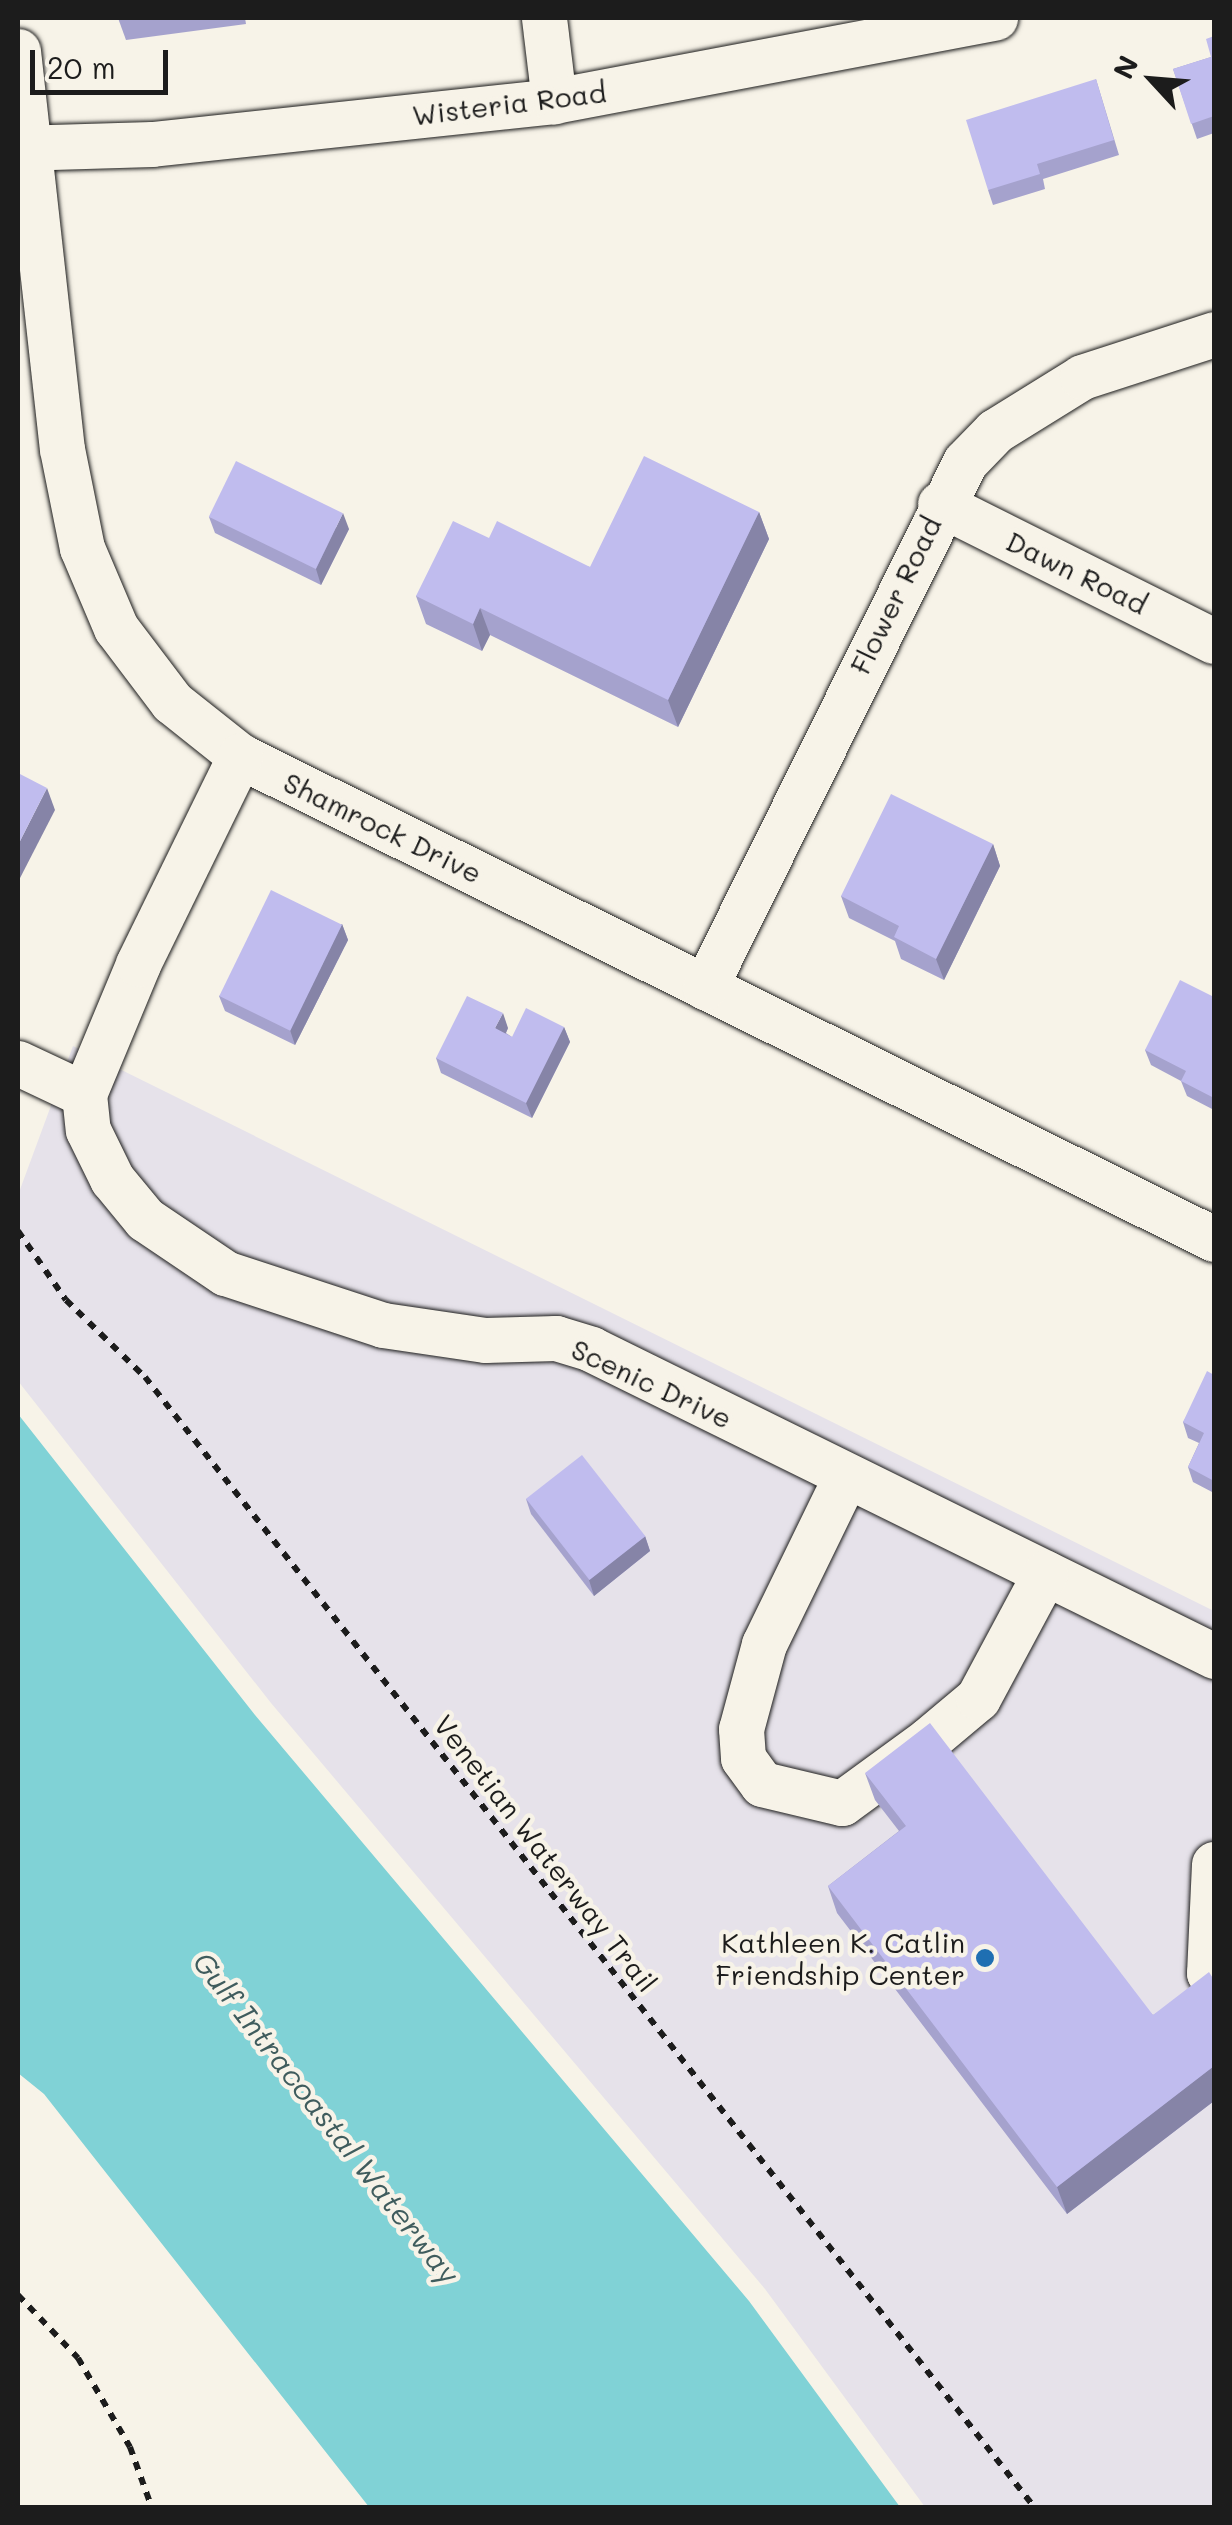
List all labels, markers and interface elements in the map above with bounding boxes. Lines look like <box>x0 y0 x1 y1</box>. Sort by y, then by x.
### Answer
scale bar <box>35 30 172 92</box>
north arrow <box>1102 30 1202 130</box>
text: 20 m <box>47 47 116 87</box>
text: N <box>1104 49 1146 84</box>
street label: Wisteria Road <box>410 74 608 132</box>
street label: Flower Road <box>842 511 948 679</box>
street label: Dawn Road <box>1001 523 1153 621</box>
street label: Shamrock Drive <box>278 764 488 890</box>
street label: Scenic Drive <box>566 1331 738 1435</box>
street label: Venetian Waterway Trail <box>427 1708 665 1998</box>
place label: Kathleen K. Catlin Friendship Center <box>715 1925 965 1991</box>
water label: Gulf Intracoastal Waterway <box>186 1944 468 2290</box>
marker: Kathleen K. Catlin Friendship Center <box>974 1947 996 1969</box>

